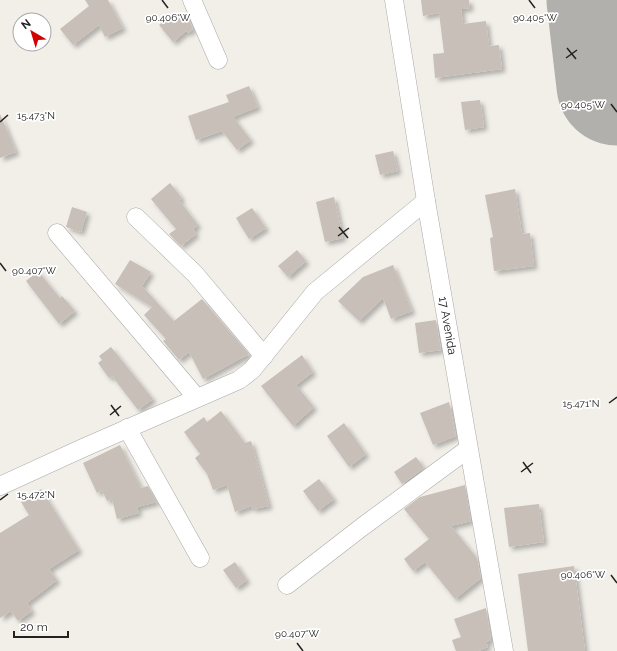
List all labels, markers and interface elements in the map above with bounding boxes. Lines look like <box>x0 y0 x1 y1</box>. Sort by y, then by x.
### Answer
north arrow <box>12 12 52 52</box>
text: 90.406°W <box>146 12 191 23</box>
text: 90.405°W <box>513 12 558 23</box>
text: N <box>19 17 33 32</box>
text: 90.405°W <box>561 99 606 110</box>
text: 15.473°N <box>17 110 55 121</box>
text: 90.407°W <box>12 265 56 276</box>
street label: 17 Avenida <box>436 295 460 356</box>
text: 15.471°N <box>563 398 599 409</box>
text: 15.472°N <box>17 489 55 500</box>
text: 90.406°W <box>561 569 606 580</box>
scale bar <box>14 613 68 639</box>
text: 20 m <box>20 620 48 634</box>
text: 90.407°W <box>275 628 319 639</box>

